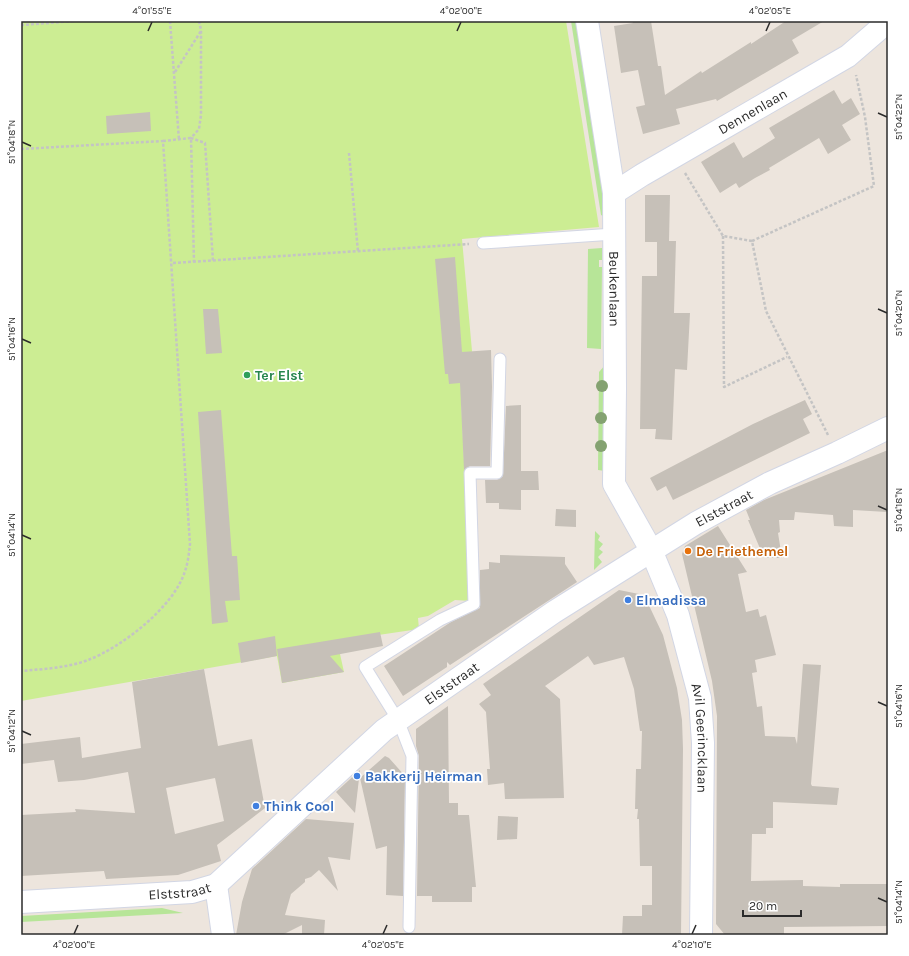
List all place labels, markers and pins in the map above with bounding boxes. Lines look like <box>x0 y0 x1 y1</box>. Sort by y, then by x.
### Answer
place label: Ter Elst <box>255 367 304 384</box>
marker: Ter Elst <box>242 370 252 380</box>
place label: De Friethemel <box>696 543 788 560</box>
marker: De Friethemel <box>683 546 693 556</box>
place label: Elmadissa <box>636 592 706 609</box>
marker: Elmadissa <box>623 595 633 605</box>
place label: Bakkerij Heirman <box>365 768 482 785</box>
marker: Bakkerij Heirman <box>352 771 362 781</box>
place label: Think Cool <box>264 798 334 815</box>
marker: Think Cool <box>251 801 261 811</box>

